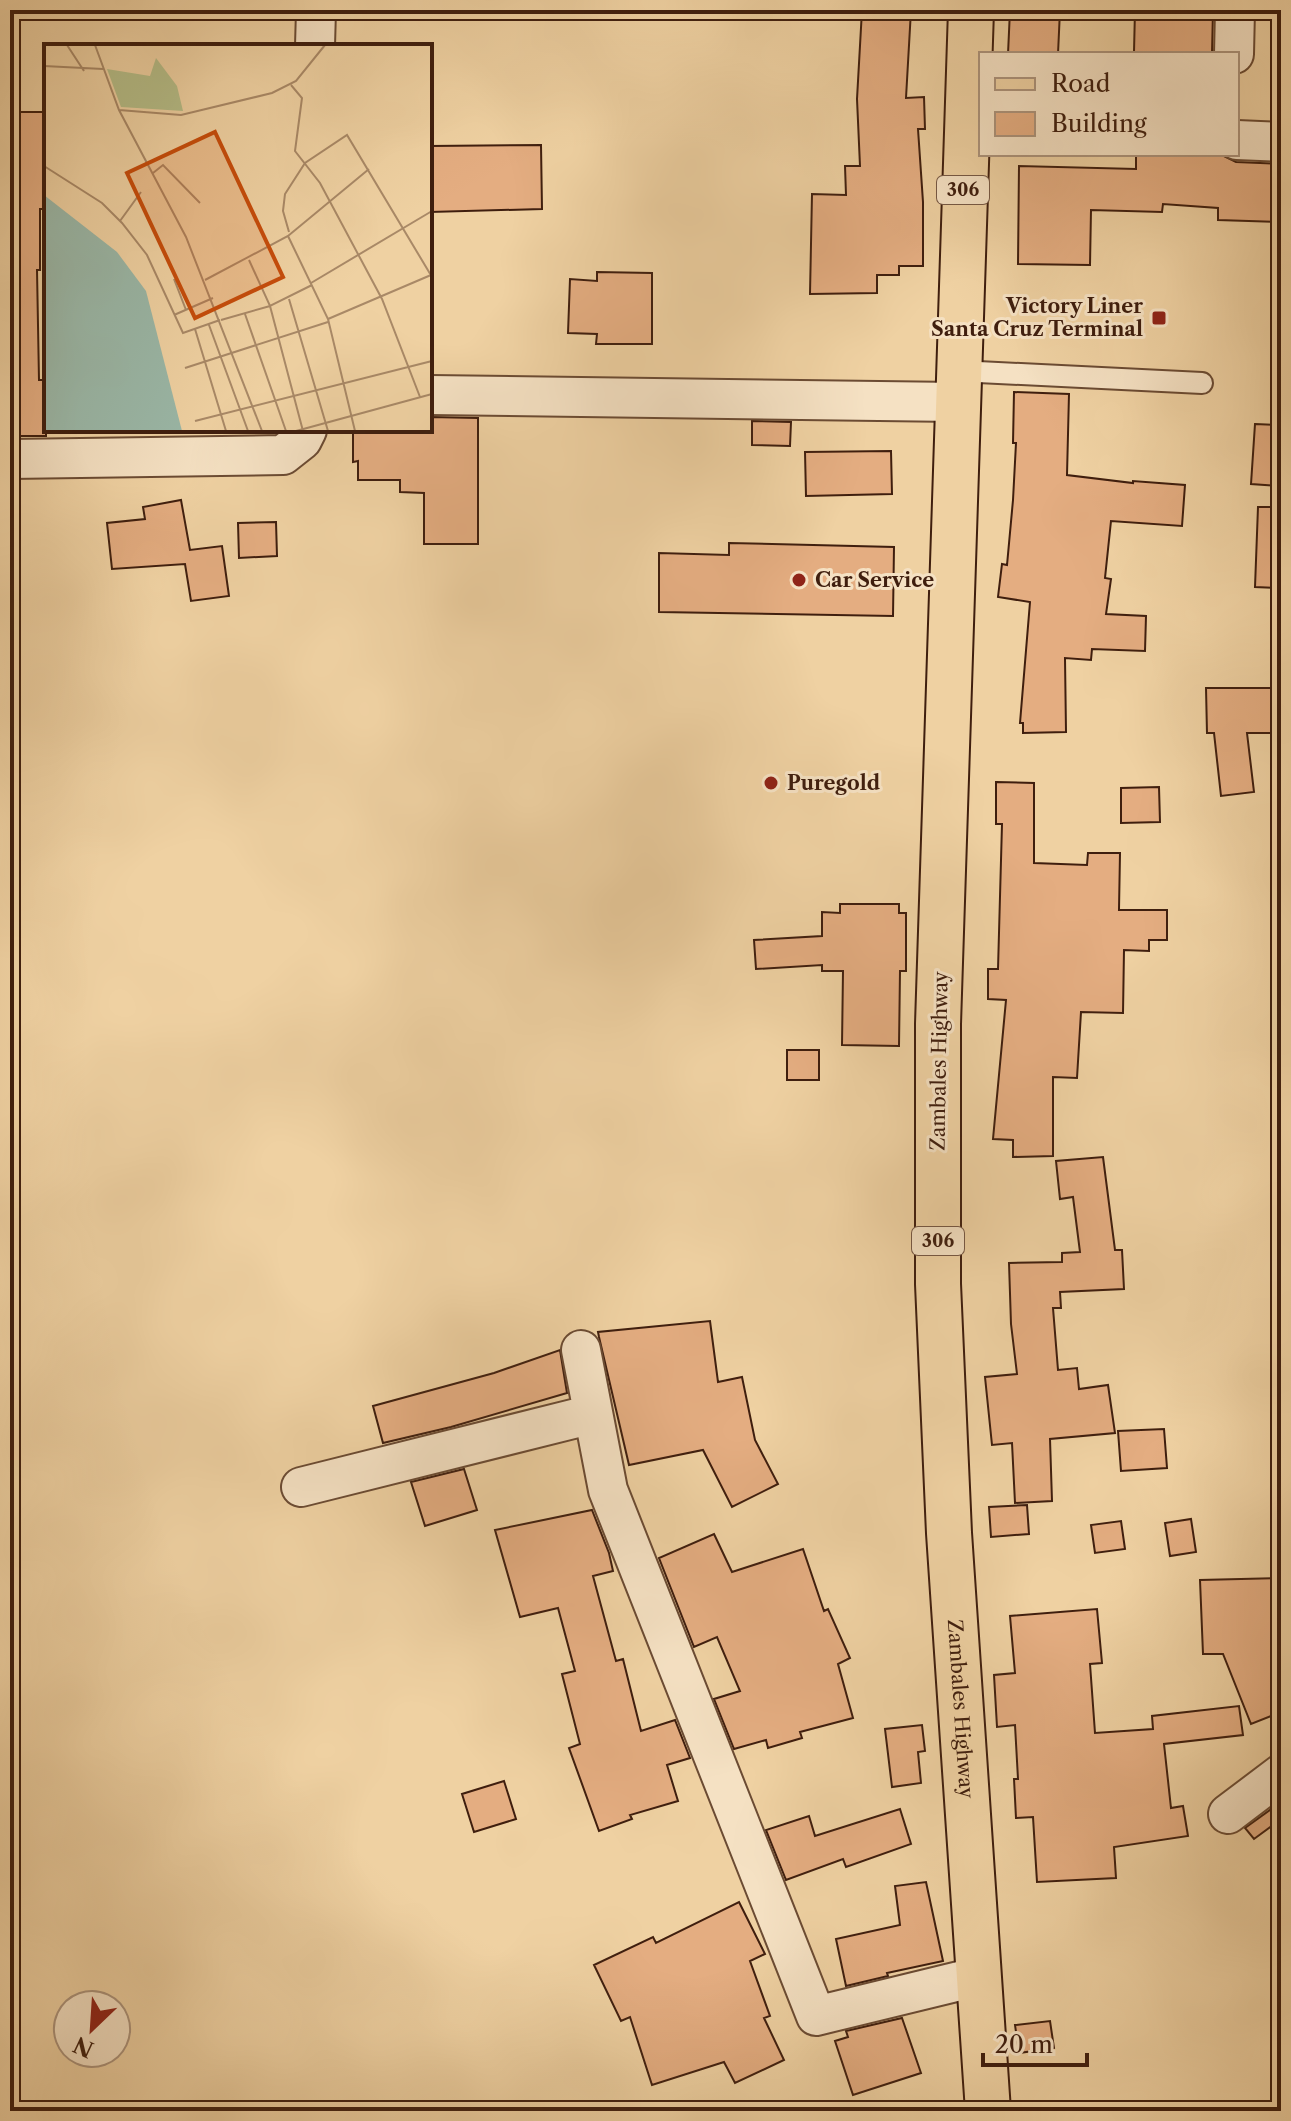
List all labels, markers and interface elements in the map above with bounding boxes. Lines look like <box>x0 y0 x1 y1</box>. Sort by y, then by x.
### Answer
inset map <box>44 44 432 432</box>
legend <box>979 52 1239 156</box>
text: Road <box>1051 69 1111 98</box>
text: Building <box>1051 109 1147 138</box>
road number: 306 <box>937 176 989 204</box>
place label: Victory Liner Santa Cruz Terminal <box>931 294 1143 341</box>
marker: Victory Liner Santa Cruz Terminal <box>1150 309 1168 327</box>
place label: Car Service <box>815 568 934 592</box>
marker: Car Service <box>790 571 808 589</box>
place label: Puregold <box>787 771 881 795</box>
marker: Puregold <box>762 774 780 792</box>
street label: Zambales Highway <box>925 970 953 1151</box>
road number: 306 <box>912 1227 964 1255</box>
street label: Zambales Highway <box>943 1618 979 1800</box>
north arrow <box>52 1989 132 2069</box>
scale bar <box>983 2017 1087 2067</box>
text: N <box>69 2030 98 2063</box>
text: 20 m <box>995 2030 1053 2059</box>

